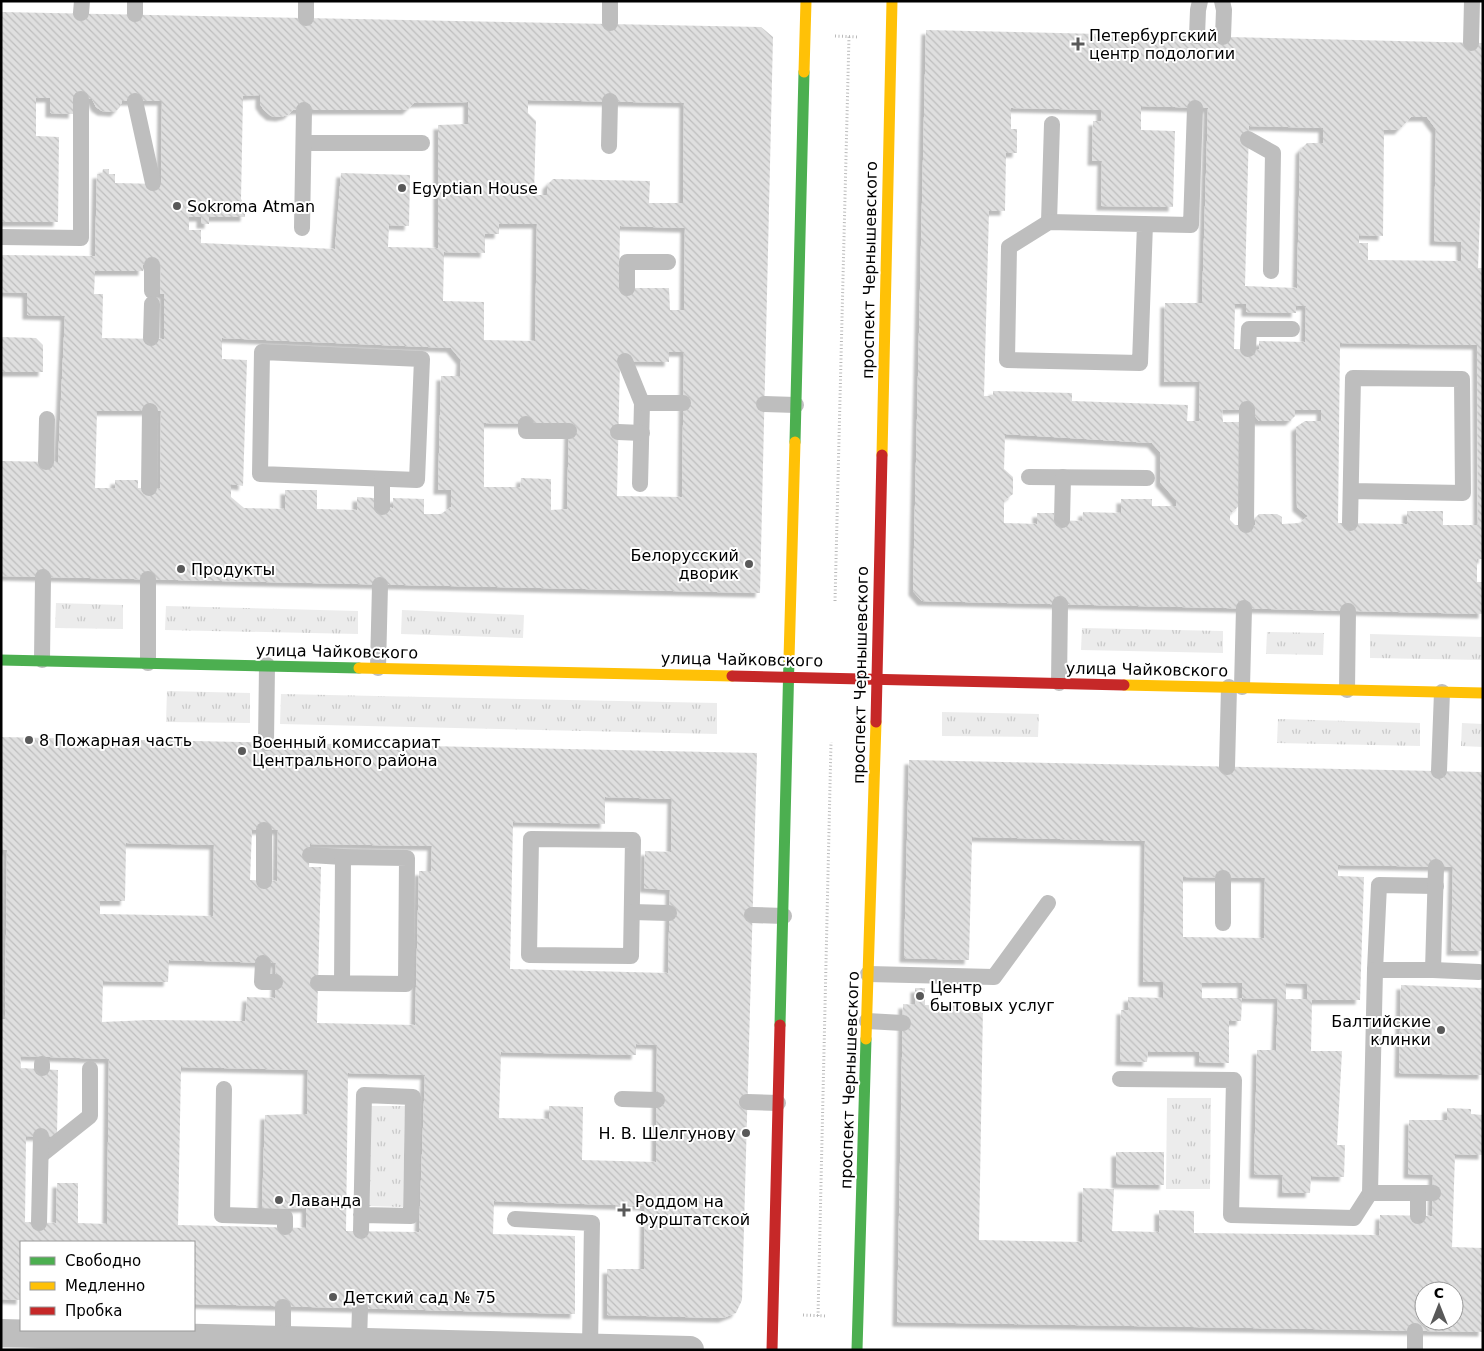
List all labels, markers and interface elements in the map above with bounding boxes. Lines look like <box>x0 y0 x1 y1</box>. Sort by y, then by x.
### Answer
place label: Петербургский центр подологии <box>1089 26 1235 63</box>
marker: Петербургский центр подологии <box>1071 37 1085 51</box>
street label: проспект Чернышевского <box>858 161 881 379</box>
place label: Egyptian House <box>412 179 538 198</box>
marker: Egyptian House <box>396 182 408 194</box>
place label: Sokroma Atman <box>187 197 315 216</box>
marker: Sokroma Atman <box>171 200 183 212</box>
place label: Белорусский дворик <box>630 546 739 583</box>
marker: Белорусский дворик <box>743 558 755 570</box>
place label: Продукты <box>191 560 275 579</box>
marker: Продукты <box>175 563 187 575</box>
street label: проспект Чернышевского <box>849 566 872 784</box>
street label: улица Чайковского <box>256 641 418 662</box>
street label: улица Чайковского <box>661 649 823 670</box>
street label: улица Чайковского <box>1066 659 1228 680</box>
place label: 8 Пожарная часть <box>39 731 192 750</box>
place label: Военный комиссариат Центрального района <box>252 733 441 770</box>
marker: 8 Пожарная часть <box>23 734 35 746</box>
marker: Военный комиссариат Центрального района <box>236 745 248 757</box>
street label: проспект Чернышевского <box>836 971 863 1189</box>
place label: Центр бытовых услуг <box>930 978 1055 1015</box>
marker: Центр бытовых услуг <box>914 990 926 1002</box>
place label: Балтийские клинки <box>1331 1012 1431 1049</box>
marker: Балтийские клинки <box>1435 1024 1447 1036</box>
place label: Н. В. Шелгунову <box>598 1124 736 1143</box>
marker: Н. В. Шелгунову <box>740 1127 752 1139</box>
place label: Лаванда <box>289 1191 361 1210</box>
place label: Роддом на Фурштатской <box>635 1192 750 1229</box>
marker: Лаванда <box>273 1194 285 1206</box>
marker: Роддом на Фурштатской <box>617 1203 631 1217</box>
legend <box>20 1241 195 1331</box>
text: Свободно <box>65 1252 141 1270</box>
text: Медленно <box>65 1277 145 1295</box>
north arrow <box>1414 1281 1464 1331</box>
text: С <box>1434 1285 1444 1301</box>
place label: Детский сад № 75 <box>343 1288 496 1307</box>
marker: Детский сад № 75 <box>327 1291 339 1303</box>
text: Пробка <box>65 1302 122 1320</box>

